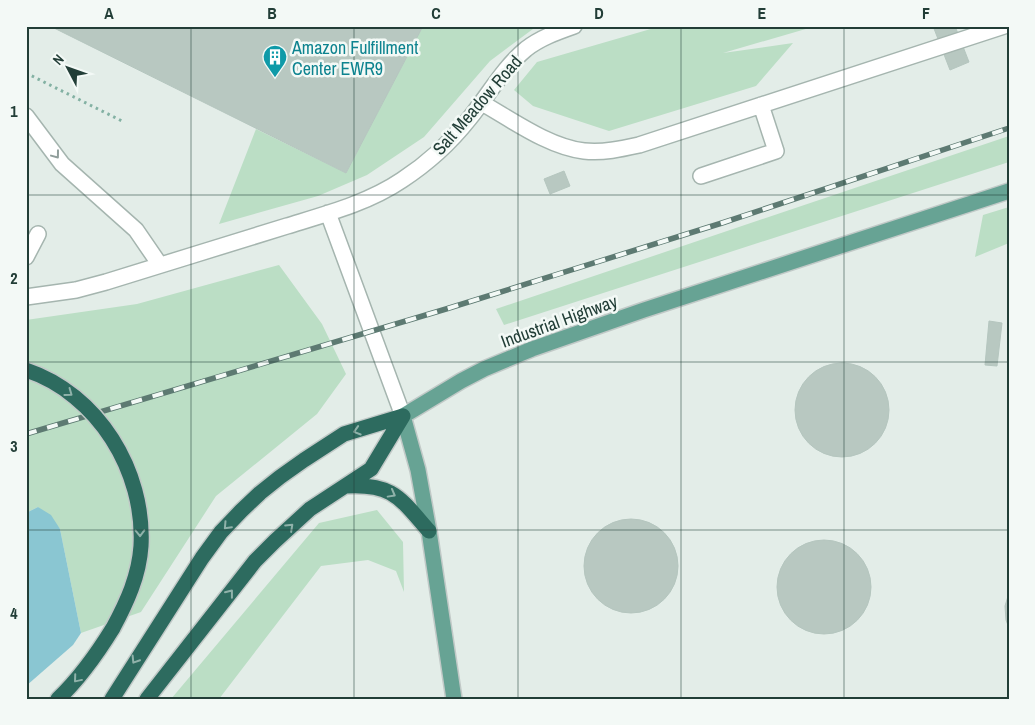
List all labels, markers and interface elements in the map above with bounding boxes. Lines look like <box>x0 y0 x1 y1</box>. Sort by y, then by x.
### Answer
text: A <box>104 2 114 24</box>
text: B <box>267 2 277 24</box>
text: C <box>431 2 441 24</box>
text: D <box>594 2 604 24</box>
text: E <box>758 2 767 24</box>
text: F <box>922 2 930 24</box>
place label: Amazon Fulfillment Center EWR9 <box>291 35 418 81</box>
north arrow <box>42 42 92 92</box>
building icon: Amazon Fulfillment Center EWR9 <box>262 44 288 78</box>
text: N <box>49 50 68 69</box>
street label: Salt Meadow Road <box>427 50 527 160</box>
text: 1 <box>10 100 18 122</box>
one-way arrow <box>50 149 58 158</box>
text: 2 <box>10 267 18 289</box>
street label: Industrial Highway <box>497 288 621 354</box>
one-way arrow <box>63 387 73 396</box>
one-way arrow <box>353 425 361 435</box>
text: 3 <box>10 435 18 457</box>
one-way arrow <box>386 487 395 497</box>
one-way arrow <box>224 521 233 530</box>
one-way arrow <box>284 524 293 533</box>
one-way arrow <box>135 529 146 537</box>
one-way arrow <box>225 590 233 599</box>
text: 4 <box>10 602 18 624</box>
one-way arrow <box>132 655 142 664</box>
one-way arrow <box>73 673 82 682</box>

